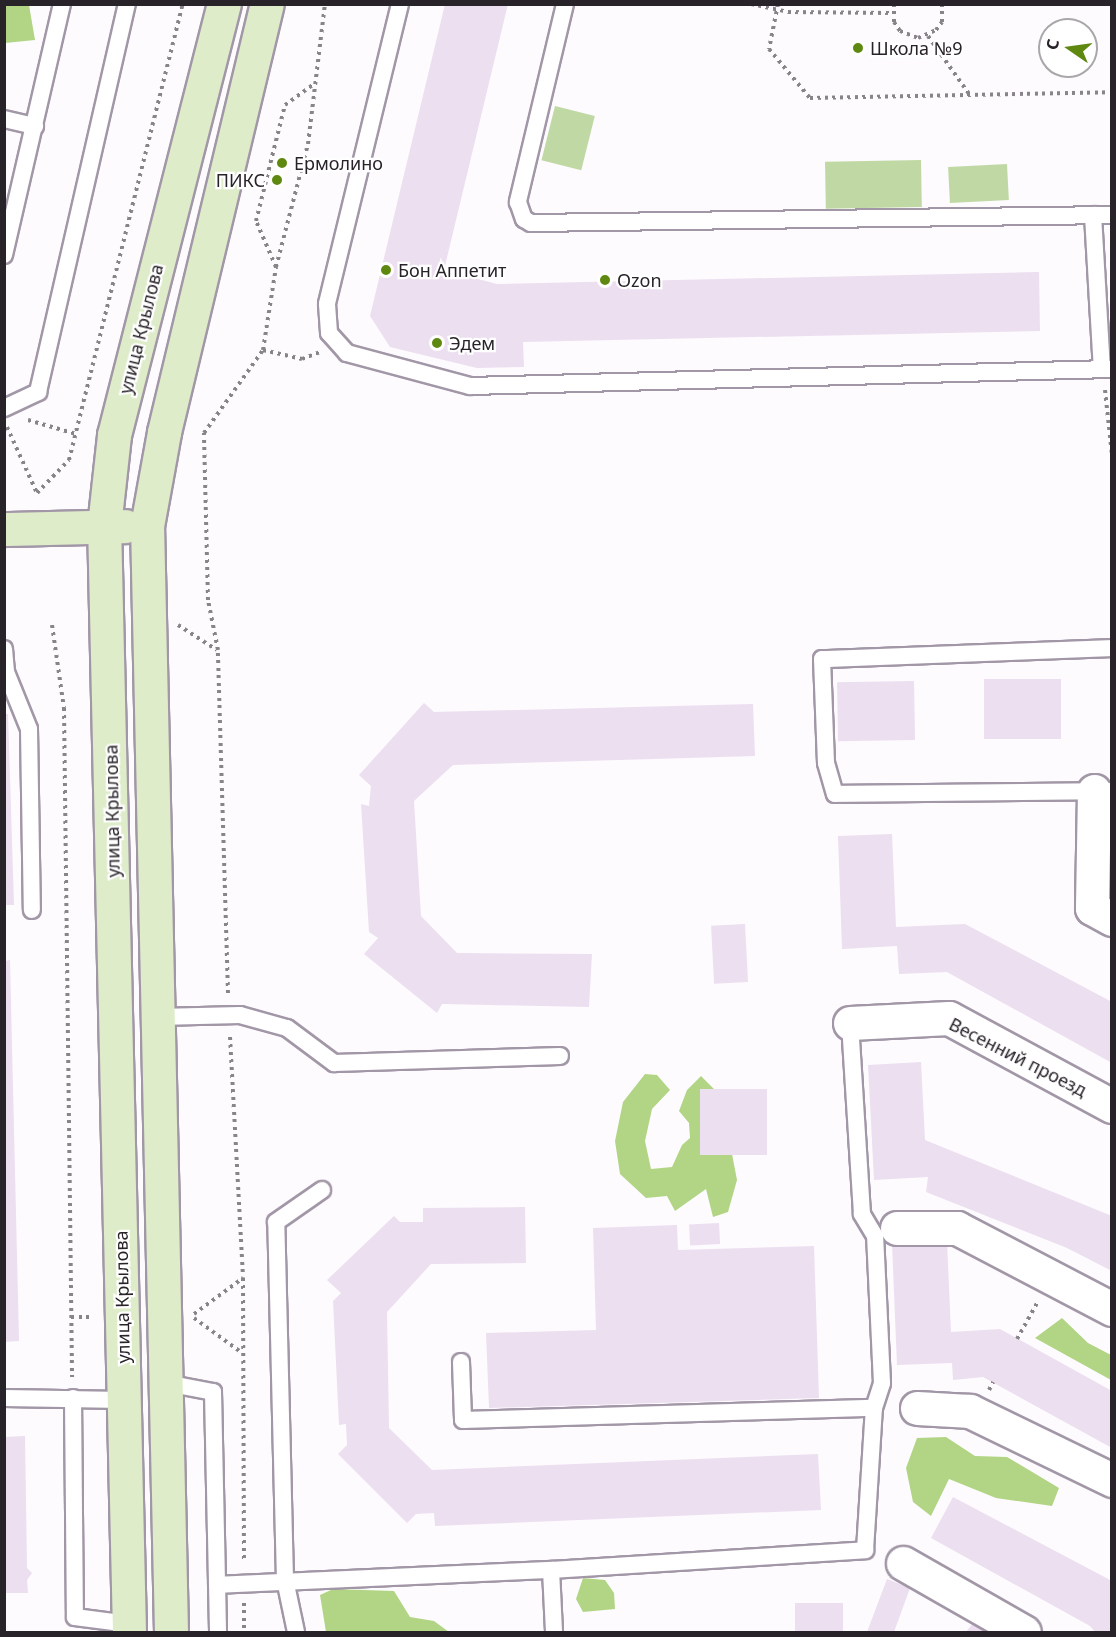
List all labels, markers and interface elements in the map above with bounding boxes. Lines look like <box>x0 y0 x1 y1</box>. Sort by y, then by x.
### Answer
north arrow <box>1038 18 1098 78</box>
place label: Школа №9 <box>870 37 962 59</box>
text: С <box>1041 37 1064 52</box>
marker: Школа №9 <box>851 41 865 55</box>
place label: Ермолино <box>294 152 383 174</box>
marker: Ермолино <box>275 156 289 170</box>
place label: ПИКС <box>216 169 265 191</box>
marker: ПИКС <box>270 173 284 187</box>
place label: Бон Аппетит <box>398 259 506 281</box>
street label: улица Крылова <box>114 262 168 396</box>
marker: Бон Аппетит <box>379 263 393 277</box>
place label: Ozon <box>617 269 662 291</box>
marker: Ozon <box>598 273 612 287</box>
place label: Эдем <box>449 332 495 354</box>
marker: Эдем <box>430 336 444 350</box>
street label: улица Крылова <box>100 744 124 878</box>
street label: Весенний проезд <box>946 1013 1090 1101</box>
street label: улица Крылова <box>110 1230 134 1364</box>

